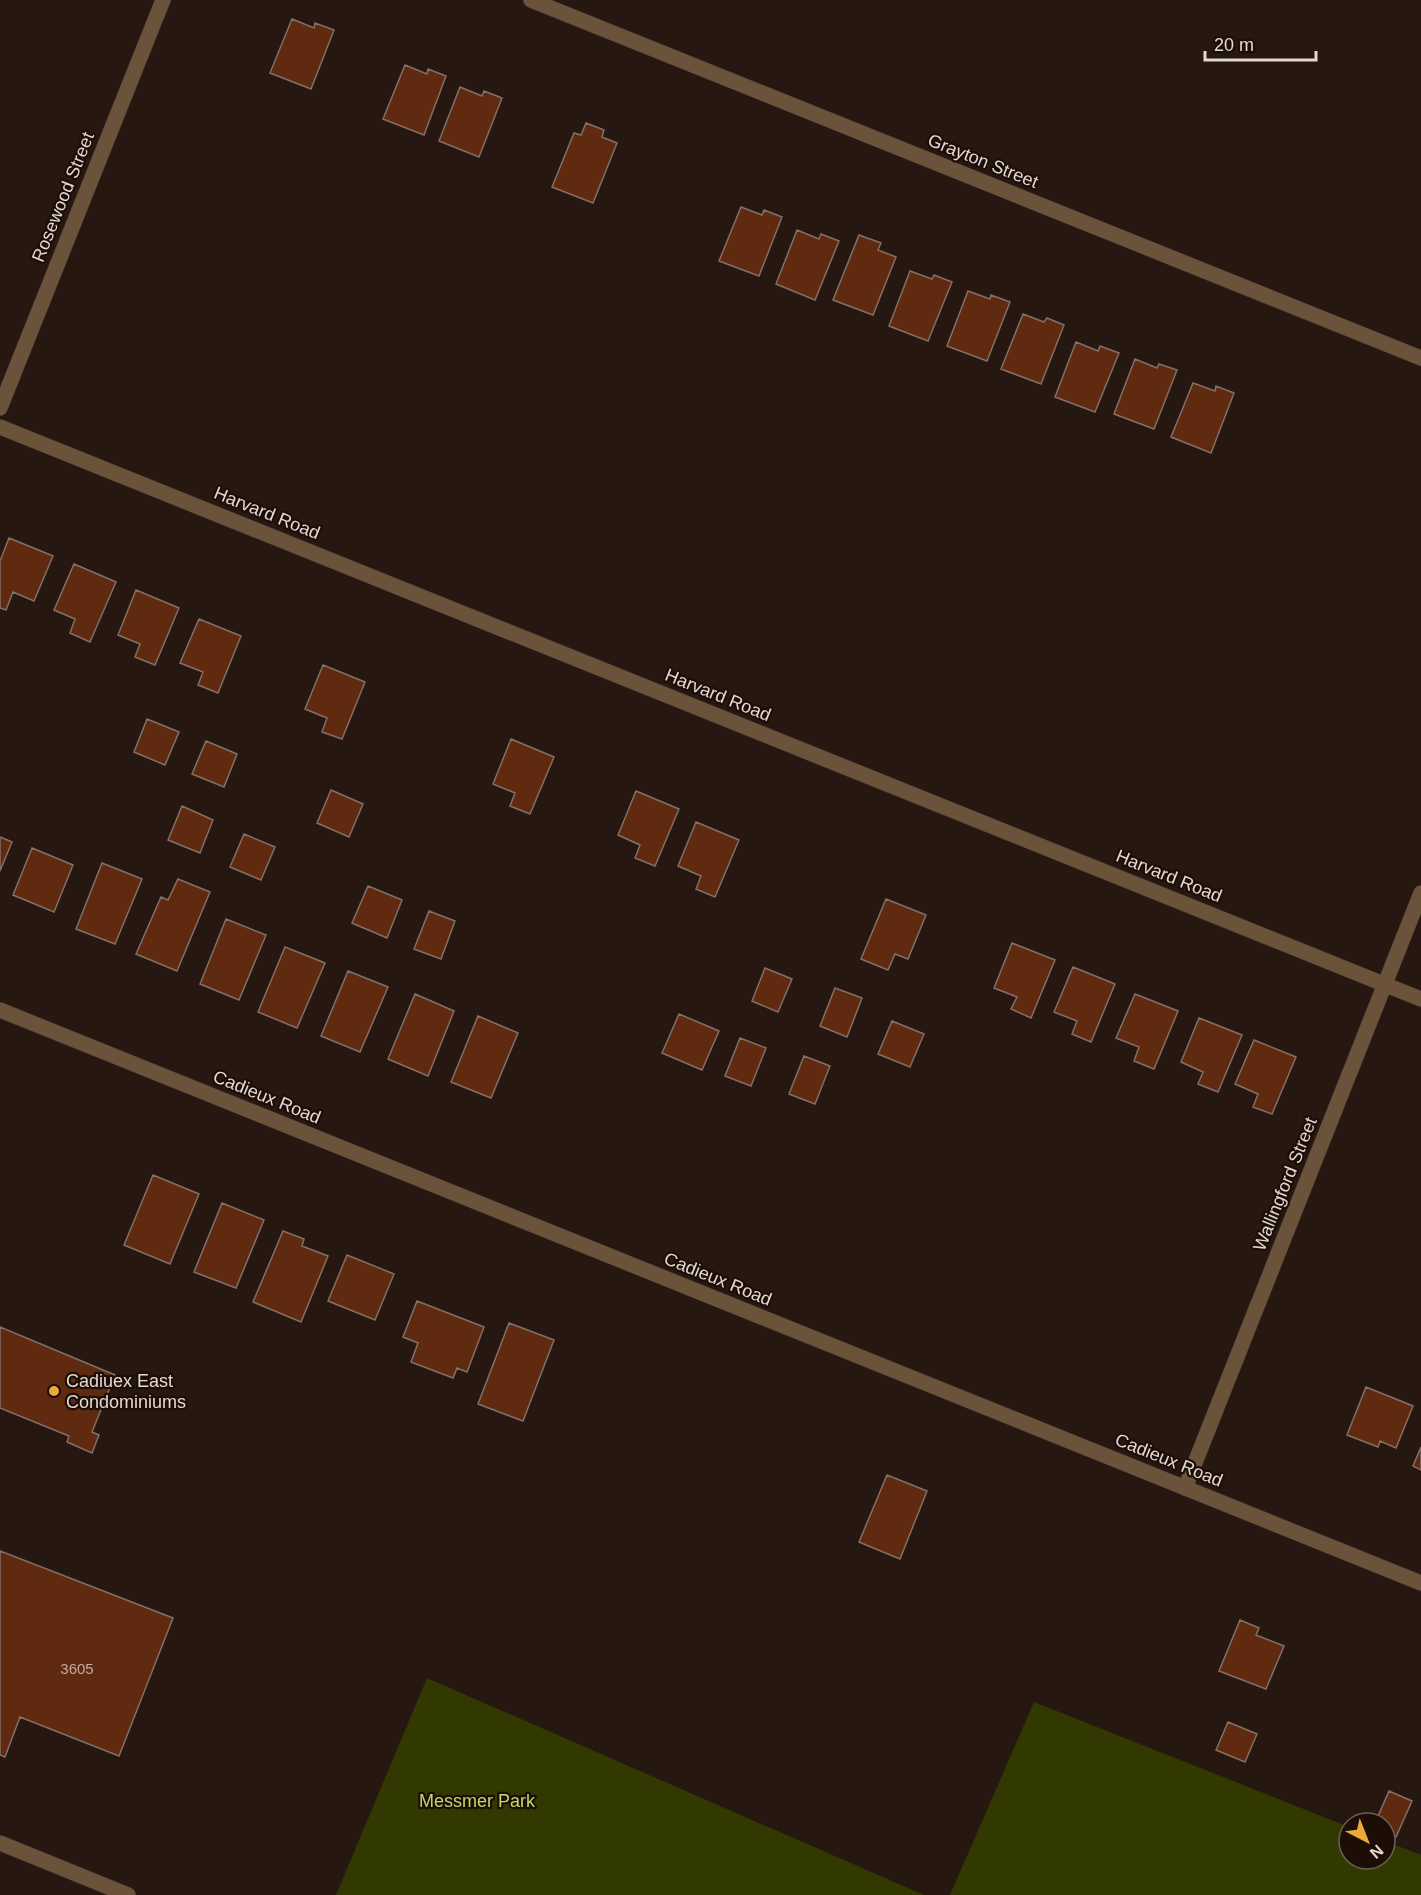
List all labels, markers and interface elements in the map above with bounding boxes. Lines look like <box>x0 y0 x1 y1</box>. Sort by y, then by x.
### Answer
scale bar <box>1205 24 1316 62</box>
text: 20 m <box>1214 35 1254 55</box>
street label: Rosewood Street <box>28 129 98 265</box>
street label: Grayton Street <box>925 130 1041 192</box>
street label: Harvard Road <box>211 483 323 543</box>
street label: Harvard Road <box>662 665 774 725</box>
street label: Harvard Road <box>1113 846 1225 906</box>
street label: Cadieux Road <box>210 1066 324 1128</box>
street label: Wallingford Street <box>1249 1114 1321 1254</box>
street label: Cadieux Road <box>661 1248 775 1310</box>
place label: Cadiuex East Condominiums <box>66 1371 186 1412</box>
marker: Cadiuex East Condominiums <box>47 1384 61 1398</box>
street label: Cadieux Road <box>1112 1429 1226 1491</box>
house number: 3605 <box>60 1660 94 1677</box>
park label: Messmer Park <box>419 1791 536 1811</box>
north arrow <box>1337 1811 1397 1871</box>
text: N <box>1367 1842 1387 1862</box>

